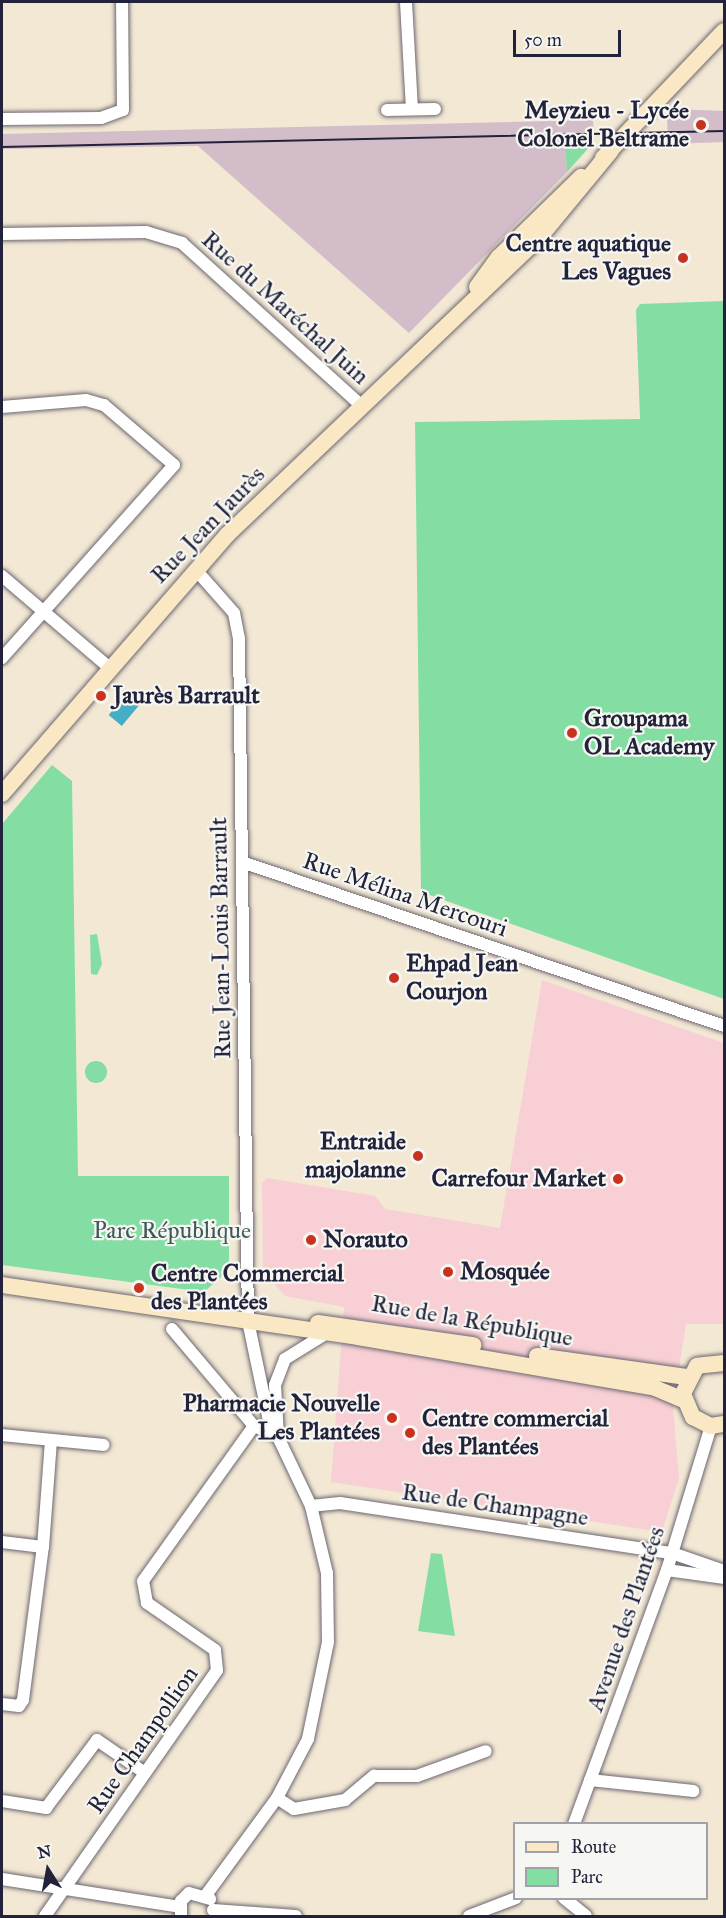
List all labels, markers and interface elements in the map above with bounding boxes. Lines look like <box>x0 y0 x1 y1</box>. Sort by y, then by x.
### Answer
scale bar <box>516 18 624 56</box>
text: 50 m <box>524 29 562 51</box>
place label: Meyzieu - Lycée Colonel Beltrame <box>517 97 689 153</box>
marker: Meyzieu - Lycée Colonel Beltrame <box>694 118 708 132</box>
street label: Rue du Maréchal Juin <box>195 225 375 391</box>
place label: Centre aquatique Les Vagues <box>505 230 671 286</box>
marker: Centre aquatique Les Vagues <box>676 251 690 265</box>
street label: Rue Jean Jaurès <box>145 460 271 590</box>
place label: Jaurès Barrault <box>113 682 260 710</box>
marker: Jaurès Barrault <box>94 689 108 703</box>
place label: Groupama OL Academy <box>584 705 714 761</box>
marker: Groupama OL Academy <box>565 726 579 740</box>
street label: Rue Jean-Louis Barrault <box>204 817 238 1059</box>
street label: Rue Mélina Mercouri <box>299 846 511 944</box>
place label: Ehpad Jean Courjon <box>406 950 518 1006</box>
marker: Ehpad Jean Courjon <box>387 971 401 985</box>
place label: Entraide majolanne <box>305 1128 406 1184</box>
marker: Entraide majolanne <box>411 1149 425 1163</box>
place label: Carrefour Market <box>431 1165 606 1193</box>
marker: Carrefour Market <box>611 1172 625 1186</box>
park label: Parc République <box>93 1217 251 1245</box>
place label: Norauto <box>323 1226 408 1254</box>
marker: Norauto <box>304 1233 318 1247</box>
place label: Mosquée <box>460 1258 550 1286</box>
place label: Centre Commercial des Plantées <box>151 1260 344 1316</box>
marker: Mosquée <box>441 1265 455 1279</box>
marker: Centre Commercial des Plantées <box>132 1281 146 1295</box>
street label: Rue de la République <box>369 1289 575 1353</box>
place label: Pharmacie Nouvelle Les Plantées <box>183 1390 380 1446</box>
place label: Centre commercial des Plantées <box>422 1405 609 1461</box>
marker: Pharmacie Nouvelle Les Plantées <box>385 1411 399 1425</box>
marker: Centre commercial des Plantées <box>403 1426 417 1440</box>
street label: Rue de Champagne <box>400 1478 590 1532</box>
street label: Avenue des Plantées <box>581 1523 671 1715</box>
street label: Rue Champollion <box>81 1661 205 1819</box>
legend <box>513 1822 708 1900</box>
text: Route <box>571 1836 616 1858</box>
north arrow <box>18 1840 78 1900</box>
text: N <box>36 1841 53 1862</box>
text: Parc <box>571 1866 603 1888</box>

